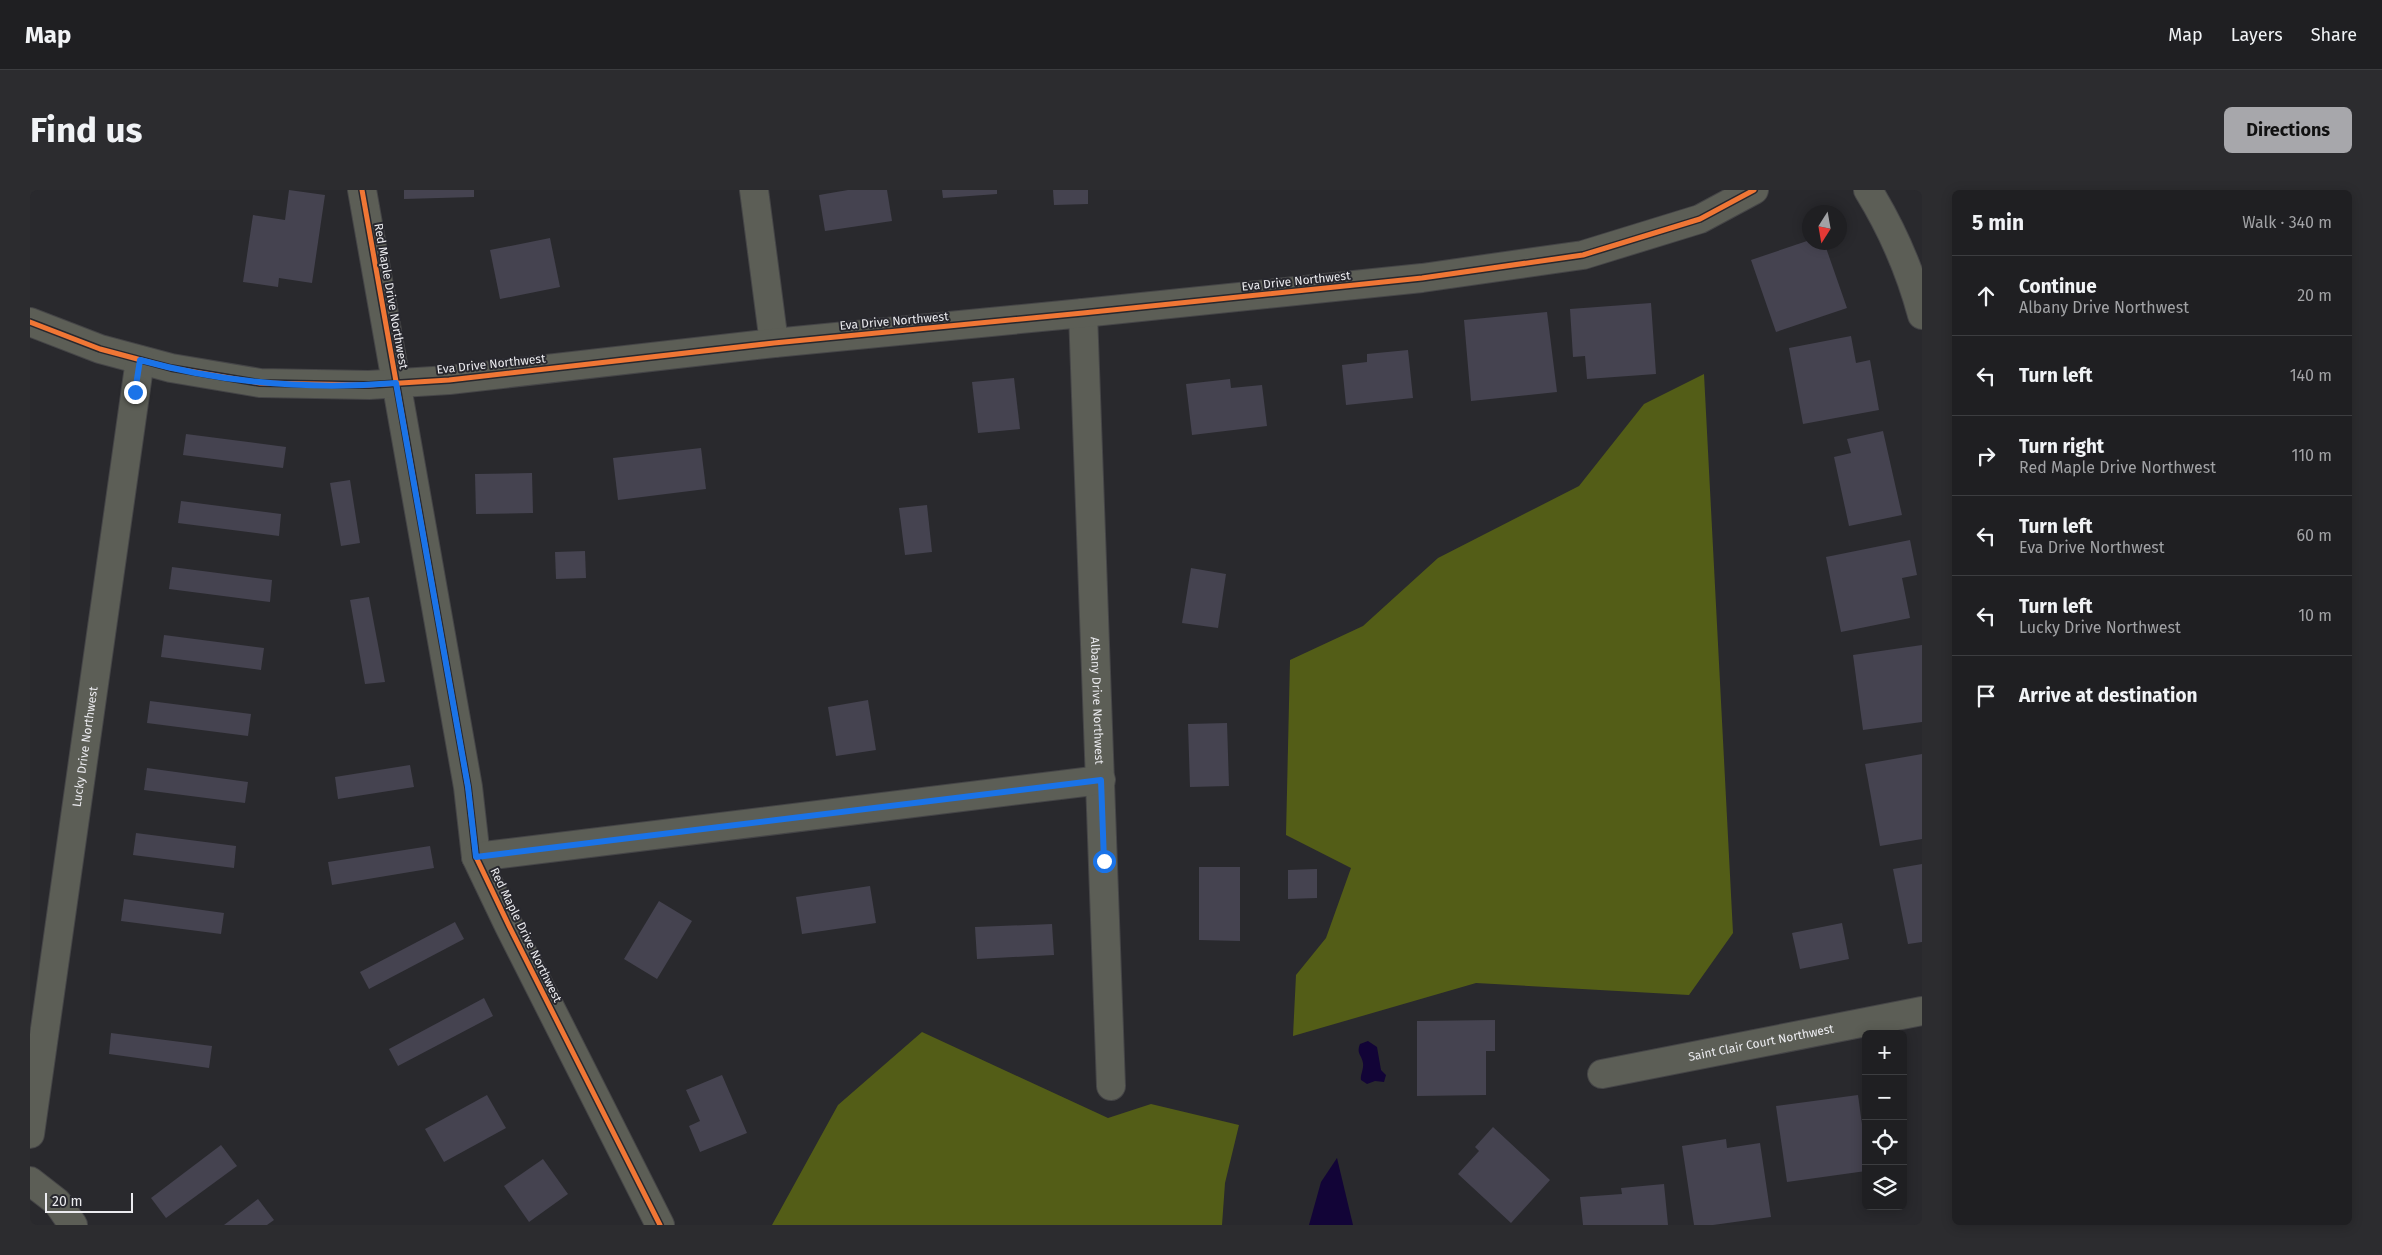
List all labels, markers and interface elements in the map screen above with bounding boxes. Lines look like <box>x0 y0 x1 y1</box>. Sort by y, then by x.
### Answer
text: Map <box>25 21 71 49</box>
text: Map <box>2168 24 2203 46</box>
text: Layers <box>2231 24 2283 46</box>
text: Share <box>2311 24 2357 46</box>
button: Directions <box>2224 107 2352 153</box>
text: Find us <box>30 109 142 151</box>
north arrow <box>1802 205 1847 250</box>
text: 5 min <box>1972 210 2024 236</box>
text: Walk · 340 m <box>2242 213 2332 232</box>
street label: Red Maple Drive Northwest <box>371 222 411 371</box>
street label: Eva Drive Northwest <box>1241 268 1352 294</box>
text: Continue <box>2019 275 2097 298</box>
icon: ahead <box>1972 282 2000 310</box>
text: 20 m <box>2297 286 2332 305</box>
text: Albany Drive Northwest <box>2019 298 2189 317</box>
street label: Eva Drive Northwest <box>839 309 950 333</box>
street label: Eva Drive Northwest <box>436 351 547 377</box>
icon: left <box>1972 362 2000 390</box>
text: Turn left <box>2019 364 2093 387</box>
text: 140 m <box>2290 366 2332 385</box>
route end <box>124 381 147 404</box>
text: Turn right <box>2019 435 2104 458</box>
icon: right <box>1972 442 2000 470</box>
text: 110 m <box>2291 446 2332 465</box>
text: Red Maple Drive Northwest <box>2019 458 2216 477</box>
text: Turn left <box>2019 515 2093 538</box>
icon: left <box>1972 522 2000 550</box>
text: 60 m <box>2297 526 2332 545</box>
text: Eva Drive Northwest <box>2019 538 2165 557</box>
text: Turn left <box>2019 595 2093 618</box>
icon: left <box>1972 602 2000 630</box>
text: 10 m <box>2298 606 2332 625</box>
text: Lucky Drive Northwest <box>2019 618 2181 637</box>
street label: Albany Drive Northwest <box>1088 637 1106 765</box>
icon: arrive <box>1972 682 2000 710</box>
text: Arrive at destination <box>2019 684 2198 707</box>
street label: Lucky Drive Northwest <box>70 685 101 808</box>
route start <box>1093 850 1116 873</box>
street label: Red Maple Drive Northwest <box>487 866 565 1005</box>
street label: Saint Clair Court Northwest <box>1687 1021 1835 1064</box>
map controls <box>1862 1030 1907 1210</box>
button: + <box>1862 1030 1907 1075</box>
button: − <box>1862 1075 1907 1120</box>
button: locate <box>1862 1120 1907 1165</box>
button: layers <box>1862 1165 1907 1210</box>
scale bar <box>45 1190 132 1213</box>
text: 20 m <box>52 1193 82 1210</box>

